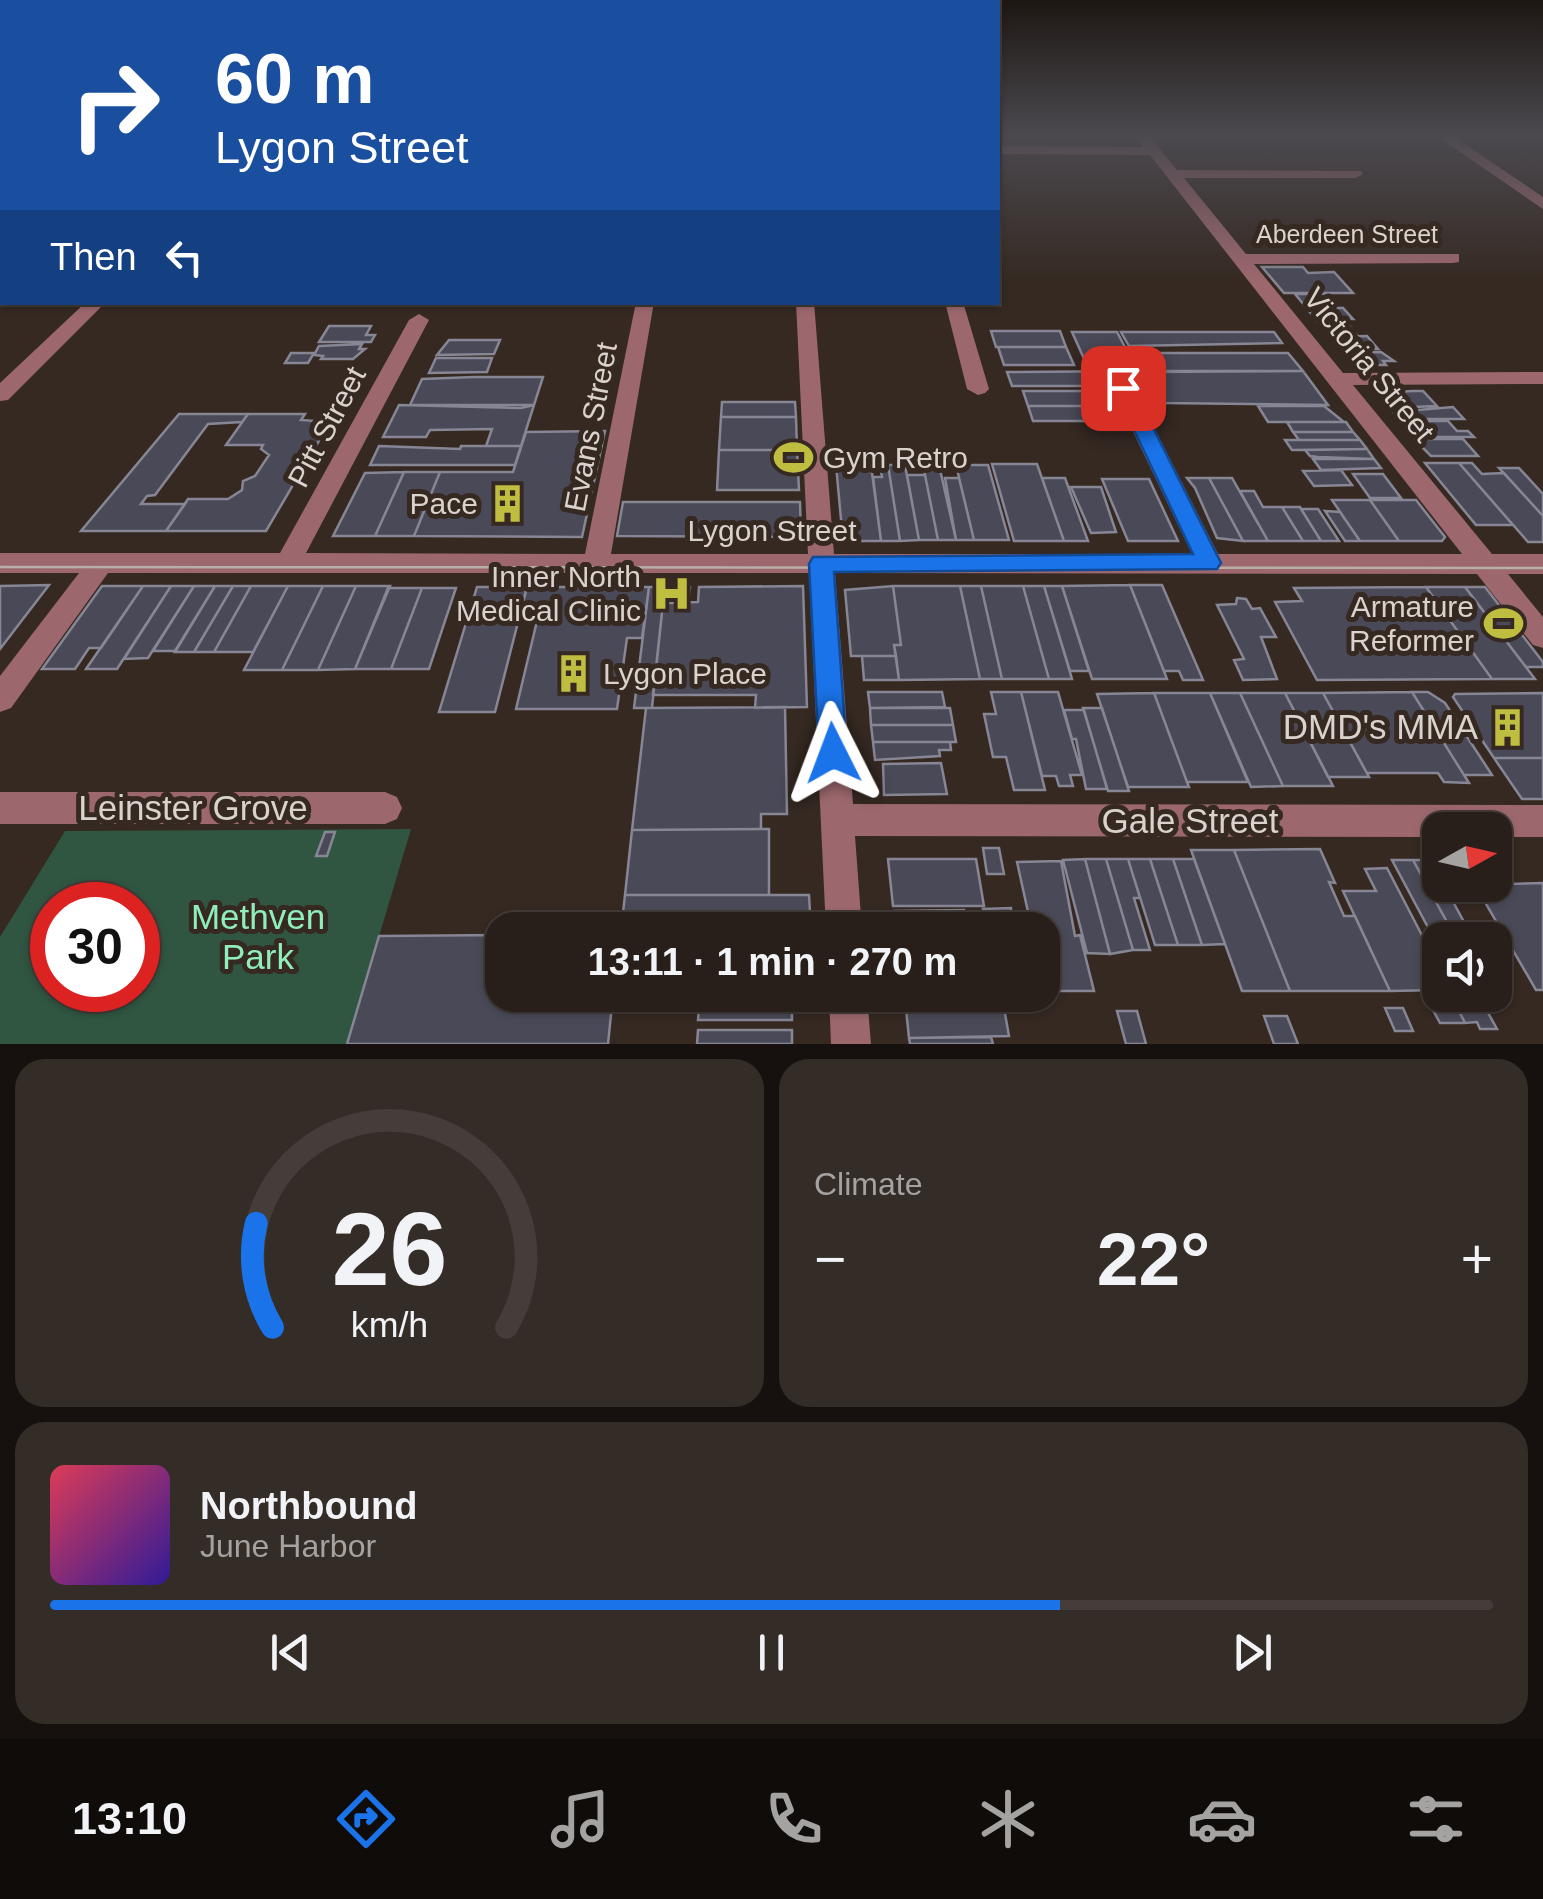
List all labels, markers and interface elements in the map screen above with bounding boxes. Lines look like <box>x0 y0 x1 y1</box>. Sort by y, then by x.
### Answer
icon: right <box>50 40 180 170</box>
text: 60 m <box>215 40 375 118</box>
text: Lygon Street <box>215 122 469 173</box>
street label: Aberdeen Street <box>1256 220 1438 248</box>
icon: left <box>157 230 212 285</box>
text: Then <box>50 236 137 278</box>
street label: Victoria Street <box>1297 281 1442 449</box>
street label: Evans Street <box>558 339 623 514</box>
pin <box>1081 346 1166 431</box>
street label: Pitt Street <box>281 360 372 493</box>
icon: arrive <box>1096 361 1151 416</box>
sports icon: Gym Retro <box>772 437 814 479</box>
place label: Gym Retro <box>823 441 968 474</box>
building icon: Pace <box>487 483 529 525</box>
place label: Pace <box>410 487 478 520</box>
street label: Lygon Street <box>688 514 857 547</box>
place label: Inner North Medical Clinic <box>456 560 641 627</box>
hospital icon: Inner North Medical Clinic <box>650 573 692 615</box>
place label: Armature Reformer <box>1349 590 1474 657</box>
sports icon: Armature Reformer <box>1483 603 1525 645</box>
building icon: Lygon Place <box>552 653 594 695</box>
place label: Lygon Place <box>603 657 767 690</box>
position arrow <box>781 701 885 805</box>
building icon: DMD's MMA <box>1487 706 1529 748</box>
place label: DMD's MMA <box>1283 707 1479 746</box>
street label: Leinster Grove <box>78 788 308 827</box>
street label: Gale Street <box>1101 801 1279 840</box>
north arrow <box>1422 812 1512 902</box>
map controls <box>1422 812 1512 1012</box>
speed limit sign: 30 <box>30 882 160 1012</box>
park label: Methven Park <box>191 897 325 976</box>
button: sound <box>1422 922 1512 1012</box>
text: 13:11 · 1 min · 270 m <box>588 941 957 983</box>
text: Climate <box>814 1166 922 1202</box>
text: 26 <box>332 1191 447 1307</box>
text: 22° <box>1097 1217 1210 1301</box>
text: − <box>814 1228 846 1290</box>
text: + <box>1461 1228 1493 1290</box>
text: km/h <box>351 1305 428 1345</box>
text: Northbound <box>200 1485 417 1527</box>
text: June Harbor <box>200 1528 376 1564</box>
icon: previous <box>263 1625 318 1680</box>
icon: pause <box>744 1625 799 1680</box>
icon: next <box>1225 1625 1280 1680</box>
icon: directions <box>331 1784 401 1854</box>
icon: music <box>545 1784 615 1854</box>
icon: phone <box>759 1784 829 1854</box>
icon: climate <box>973 1784 1043 1854</box>
icon: car <box>1187 1784 1257 1854</box>
icon: filters <box>1401 1784 1471 1854</box>
text: 13:10 <box>72 1793 187 1844</box>

